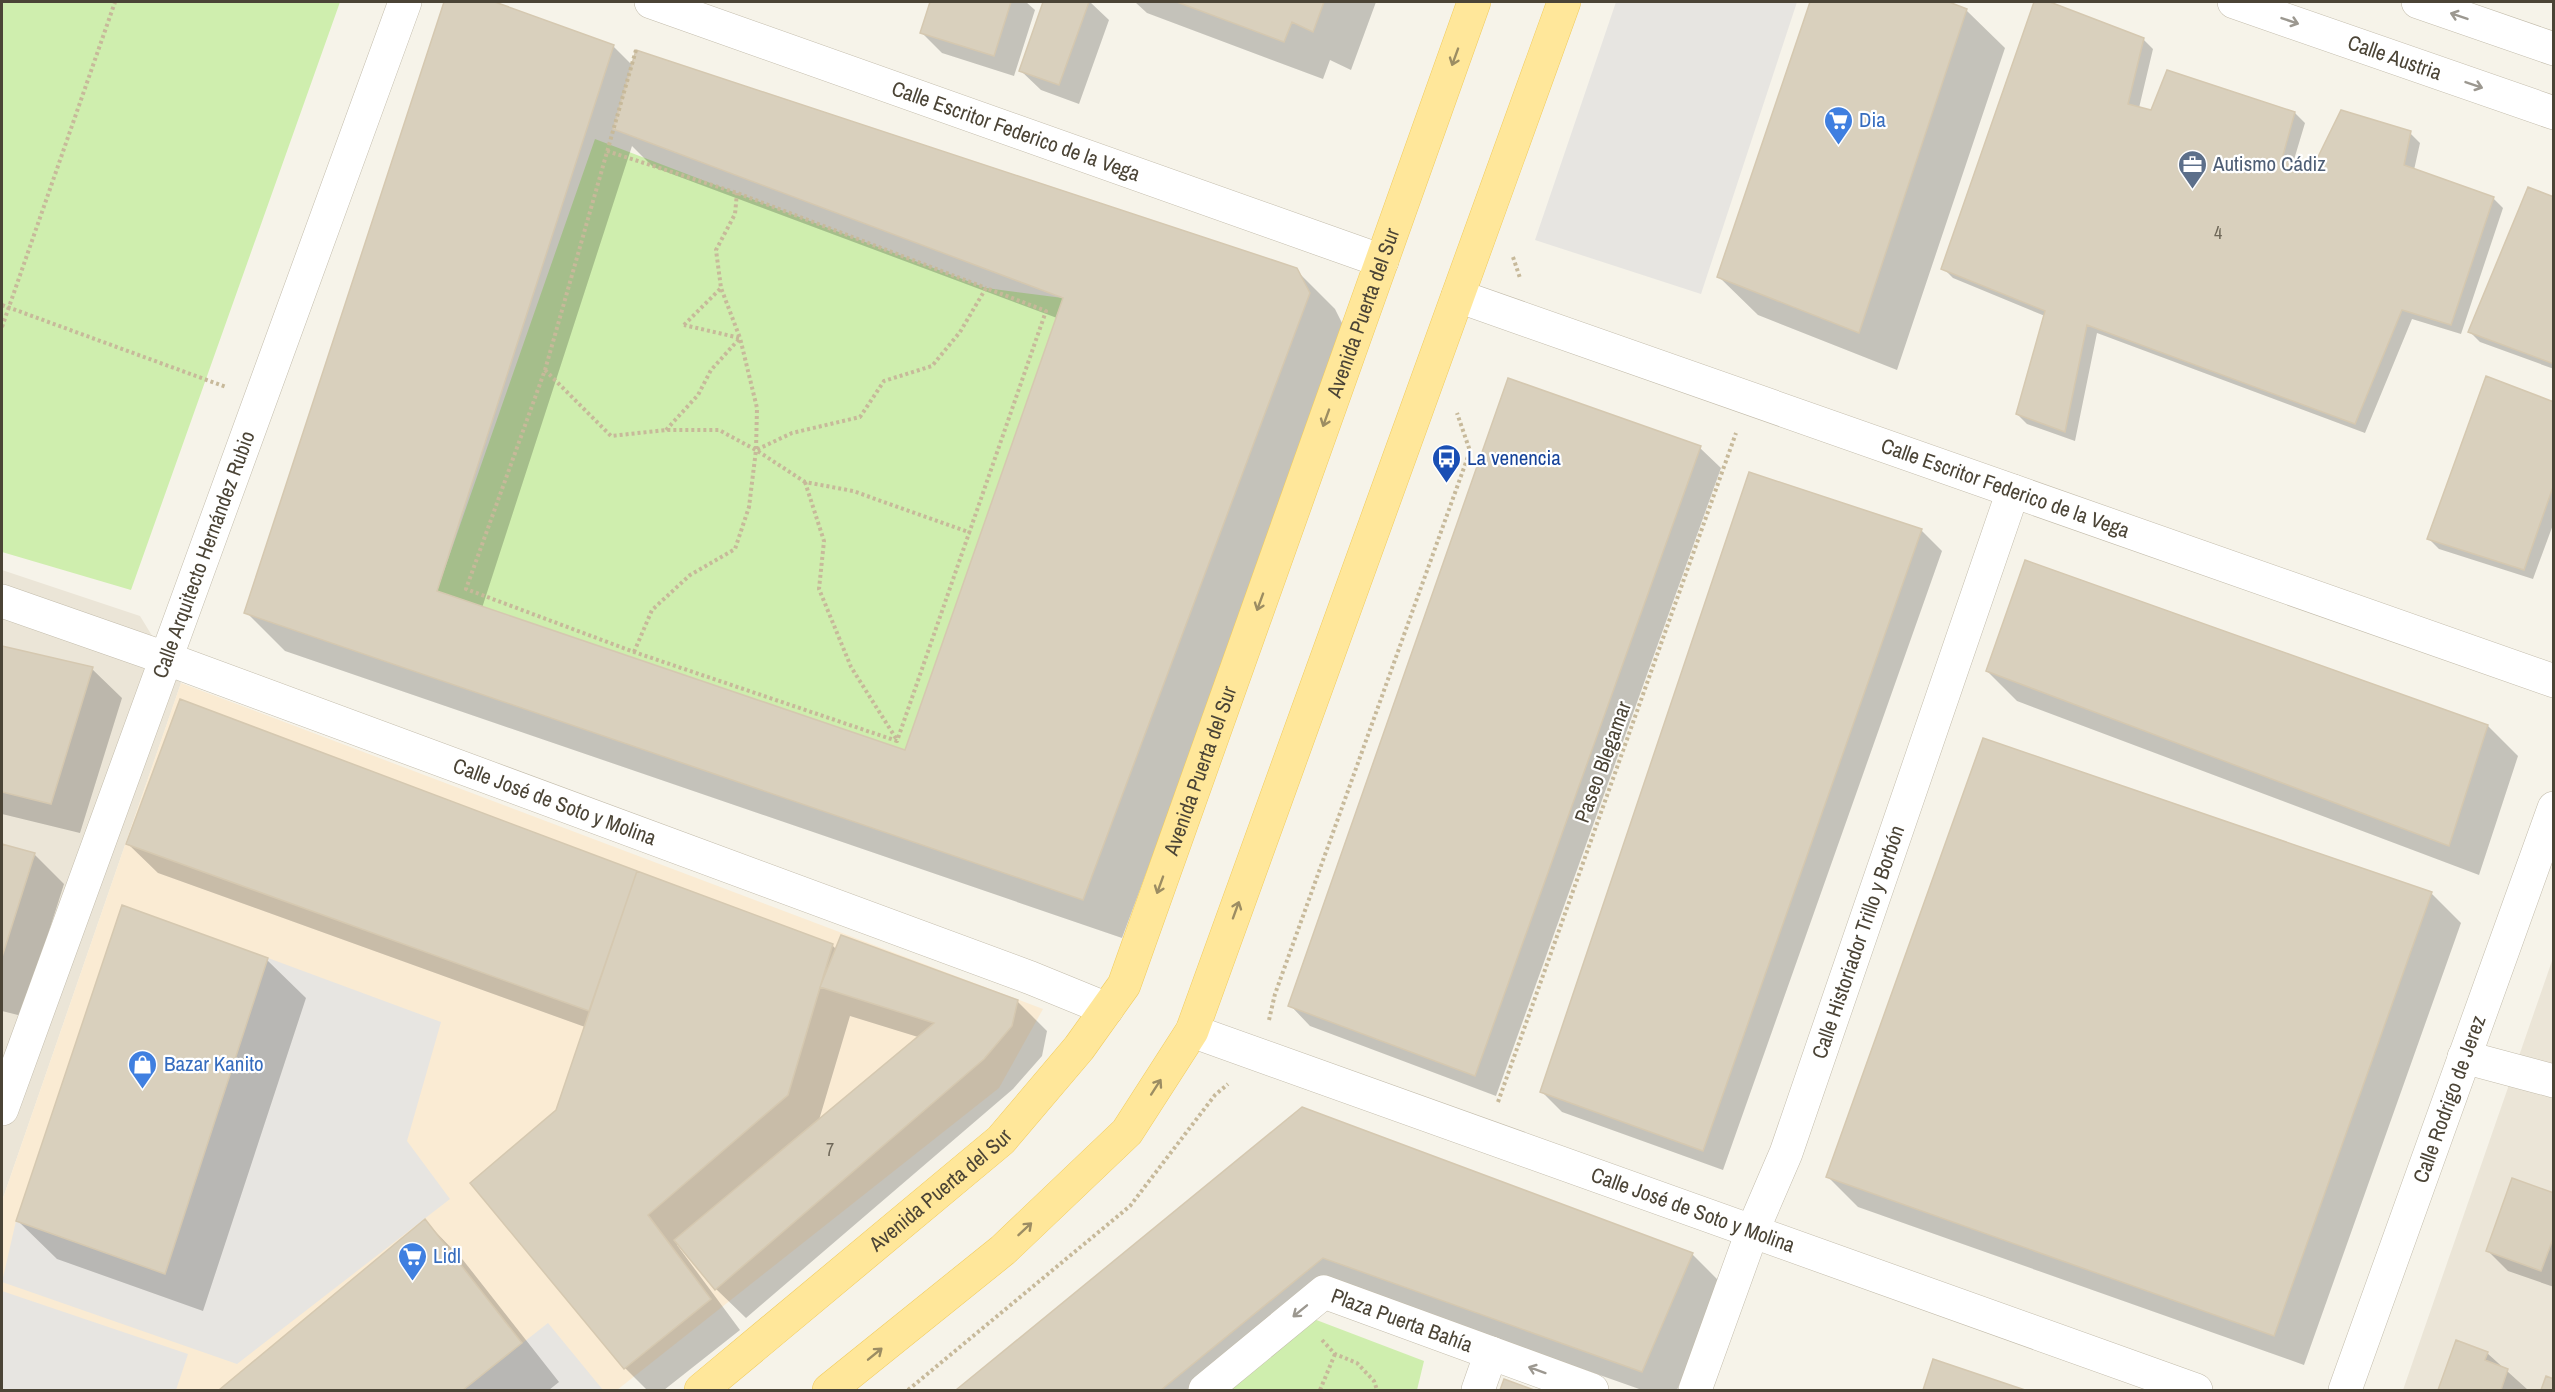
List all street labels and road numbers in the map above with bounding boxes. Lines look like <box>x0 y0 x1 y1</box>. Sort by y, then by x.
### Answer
street label: Calle Austria <box>2344 28 2446 87</box>
street label: Calle Escritor Federico de la Vega <box>888 73 1144 188</box>
street label: Avenida Puerta del Sur <box>1319 224 1406 402</box>
street label: Calle Arquitecto Hernández Rubio <box>145 427 262 682</box>
street label: Calle Escritor Federico de la Vega <box>1877 431 2134 545</box>
street label: Avenida Puerta del Sur <box>1156 682 1243 860</box>
street label: Paseo Blegamar <box>1567 697 1638 827</box>
street label: Calle José de Soto y Molina <box>449 751 661 852</box>
street label: Calle Historiador Trillo y Borbón <box>1804 821 1911 1063</box>
street label: Calle Rodrigo de Jerez <box>2406 1011 2493 1187</box>
street label: Avenida Puerta del Sur <box>862 1122 1019 1259</box>
street label: Calle José de Soto y Molina <box>1587 1160 1799 1260</box>
street label: Plaza Puerta Bahía <box>1327 1281 1477 1359</box>

